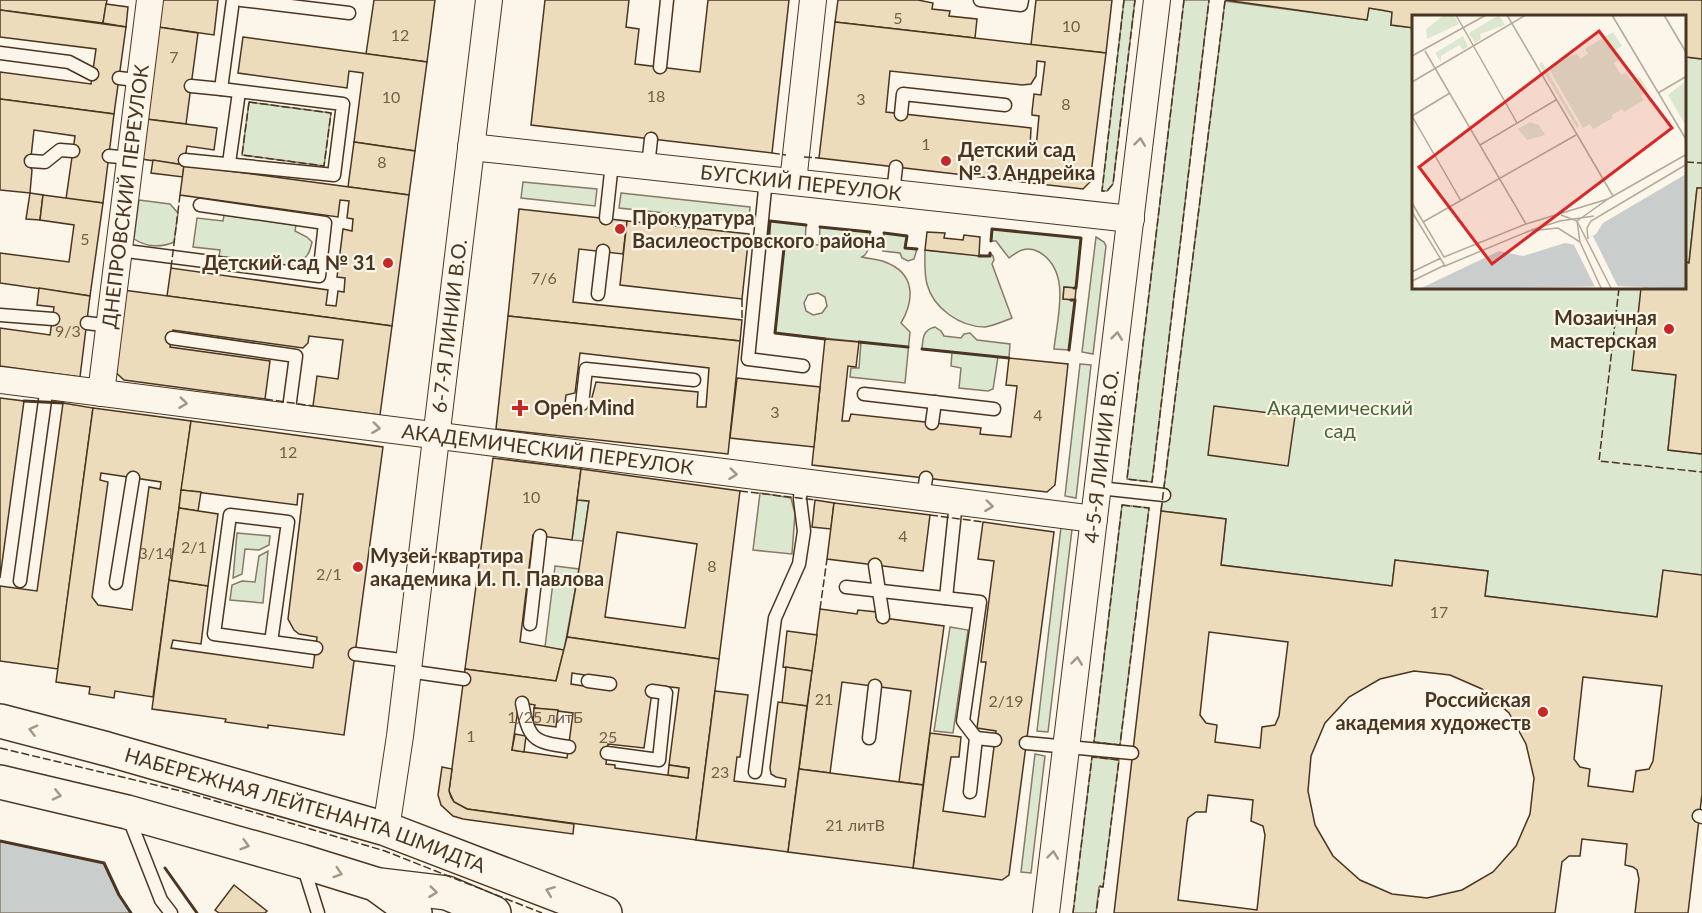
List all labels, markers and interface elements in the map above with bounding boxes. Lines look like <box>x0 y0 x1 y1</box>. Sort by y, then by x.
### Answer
house number: 5 <box>893 8 903 27</box>
inset map <box>1412 15 1687 290</box>
house number: 10 <box>1062 16 1080 35</box>
house number: 12 <box>391 25 409 44</box>
house number: 7 <box>169 47 179 66</box>
street label: ДНЕПРОВСКИЙ ПЕРЕУЛОК <box>96 62 153 330</box>
house number: 18 <box>647 86 665 105</box>
house number: 10 <box>382 87 400 106</box>
house number: 3 <box>856 89 866 108</box>
house number: 8 <box>1061 94 1071 113</box>
house number: 1 <box>921 134 931 153</box>
place label: Детский сад № 3 Андрейка <box>958 137 1095 184</box>
one-way arrow <box>1134 138 1146 147</box>
house number: 8 <box>377 152 387 171</box>
marker: Детский сад № 3 Андрейка <box>939 154 953 168</box>
street label: БУГСКИЙ ПЕРЕУЛОК <box>699 159 904 205</box>
place label: Прокуратура Василеостровского района <box>632 205 886 252</box>
marker: Прокуратура Василеостровского района <box>613 222 627 236</box>
house number: 5 <box>80 229 90 248</box>
street label: 6-7-Я ЛИНИИ В.О. <box>426 238 471 414</box>
place label: Детский сад № 31 <box>202 250 376 274</box>
marker: Детский сад № 31 <box>381 256 395 270</box>
house number: 7/6 <box>531 268 557 287</box>
place label: Мозаичная мастерская <box>1550 305 1657 352</box>
house number: 9/3 <box>55 321 81 340</box>
marker: Мозаичная мастерская <box>1662 322 1676 336</box>
one-way arrow <box>1110 331 1123 340</box>
street label: 4-5-Я ЛИНИИ В.О. <box>1078 368 1123 544</box>
place label: Open Mind <box>534 395 635 419</box>
park label: Академический сад <box>1267 395 1413 442</box>
one-way arrow <box>179 396 188 409</box>
marker: Open Mind <box>511 399 529 417</box>
house number: 3 <box>770 402 780 421</box>
house number: 4 <box>1033 405 1043 424</box>
street label: АКАДЕМИЧЕСКИЙ ПЕРЕУЛОК <box>400 418 696 479</box>
one-way arrow <box>372 421 381 433</box>
house number: 12 <box>279 442 297 461</box>
one-way arrow <box>729 467 738 480</box>
house number: 10 <box>522 487 540 506</box>
one-way arrow <box>985 499 994 512</box>
house number: 4 <box>898 526 908 545</box>
house number: 2/1 <box>181 537 207 556</box>
house number: 3/14 <box>138 543 174 562</box>
place label: Музей-квартира академика И. П. Павлова <box>370 543 604 590</box>
house number: 8 <box>707 556 717 575</box>
marker: Музей-квартира академика И. П. Павлова <box>351 560 365 574</box>
house number: 2/1 <box>316 564 342 583</box>
house number: 17 <box>1430 602 1448 621</box>
one-way arrow <box>1070 657 1082 666</box>
place label: Российская академия художеств <box>1335 687 1531 734</box>
house number: 21 <box>815 689 833 708</box>
house number: 2/19 <box>988 691 1024 710</box>
marker: Российская академия художеств <box>1536 705 1550 719</box>
house number: 1/25 литБ <box>507 707 583 726</box>
one-way arrow <box>28 724 38 737</box>
house number: 1 <box>466 726 476 745</box>
house number: 25 <box>599 727 617 746</box>
street label: НАБЕРЕЖНАЯ ЛЕЙТЕНАНТА ШМИДТА <box>122 742 490 877</box>
house number: 23 <box>711 762 729 781</box>
one-way arrow <box>52 788 62 801</box>
house number: 21 литВ <box>825 815 885 834</box>
one-way arrow <box>239 838 250 850</box>
one-way arrow <box>1046 850 1058 860</box>
one-way arrow <box>332 866 343 878</box>
one-way arrow <box>429 885 438 897</box>
one-way arrow <box>546 886 557 898</box>

